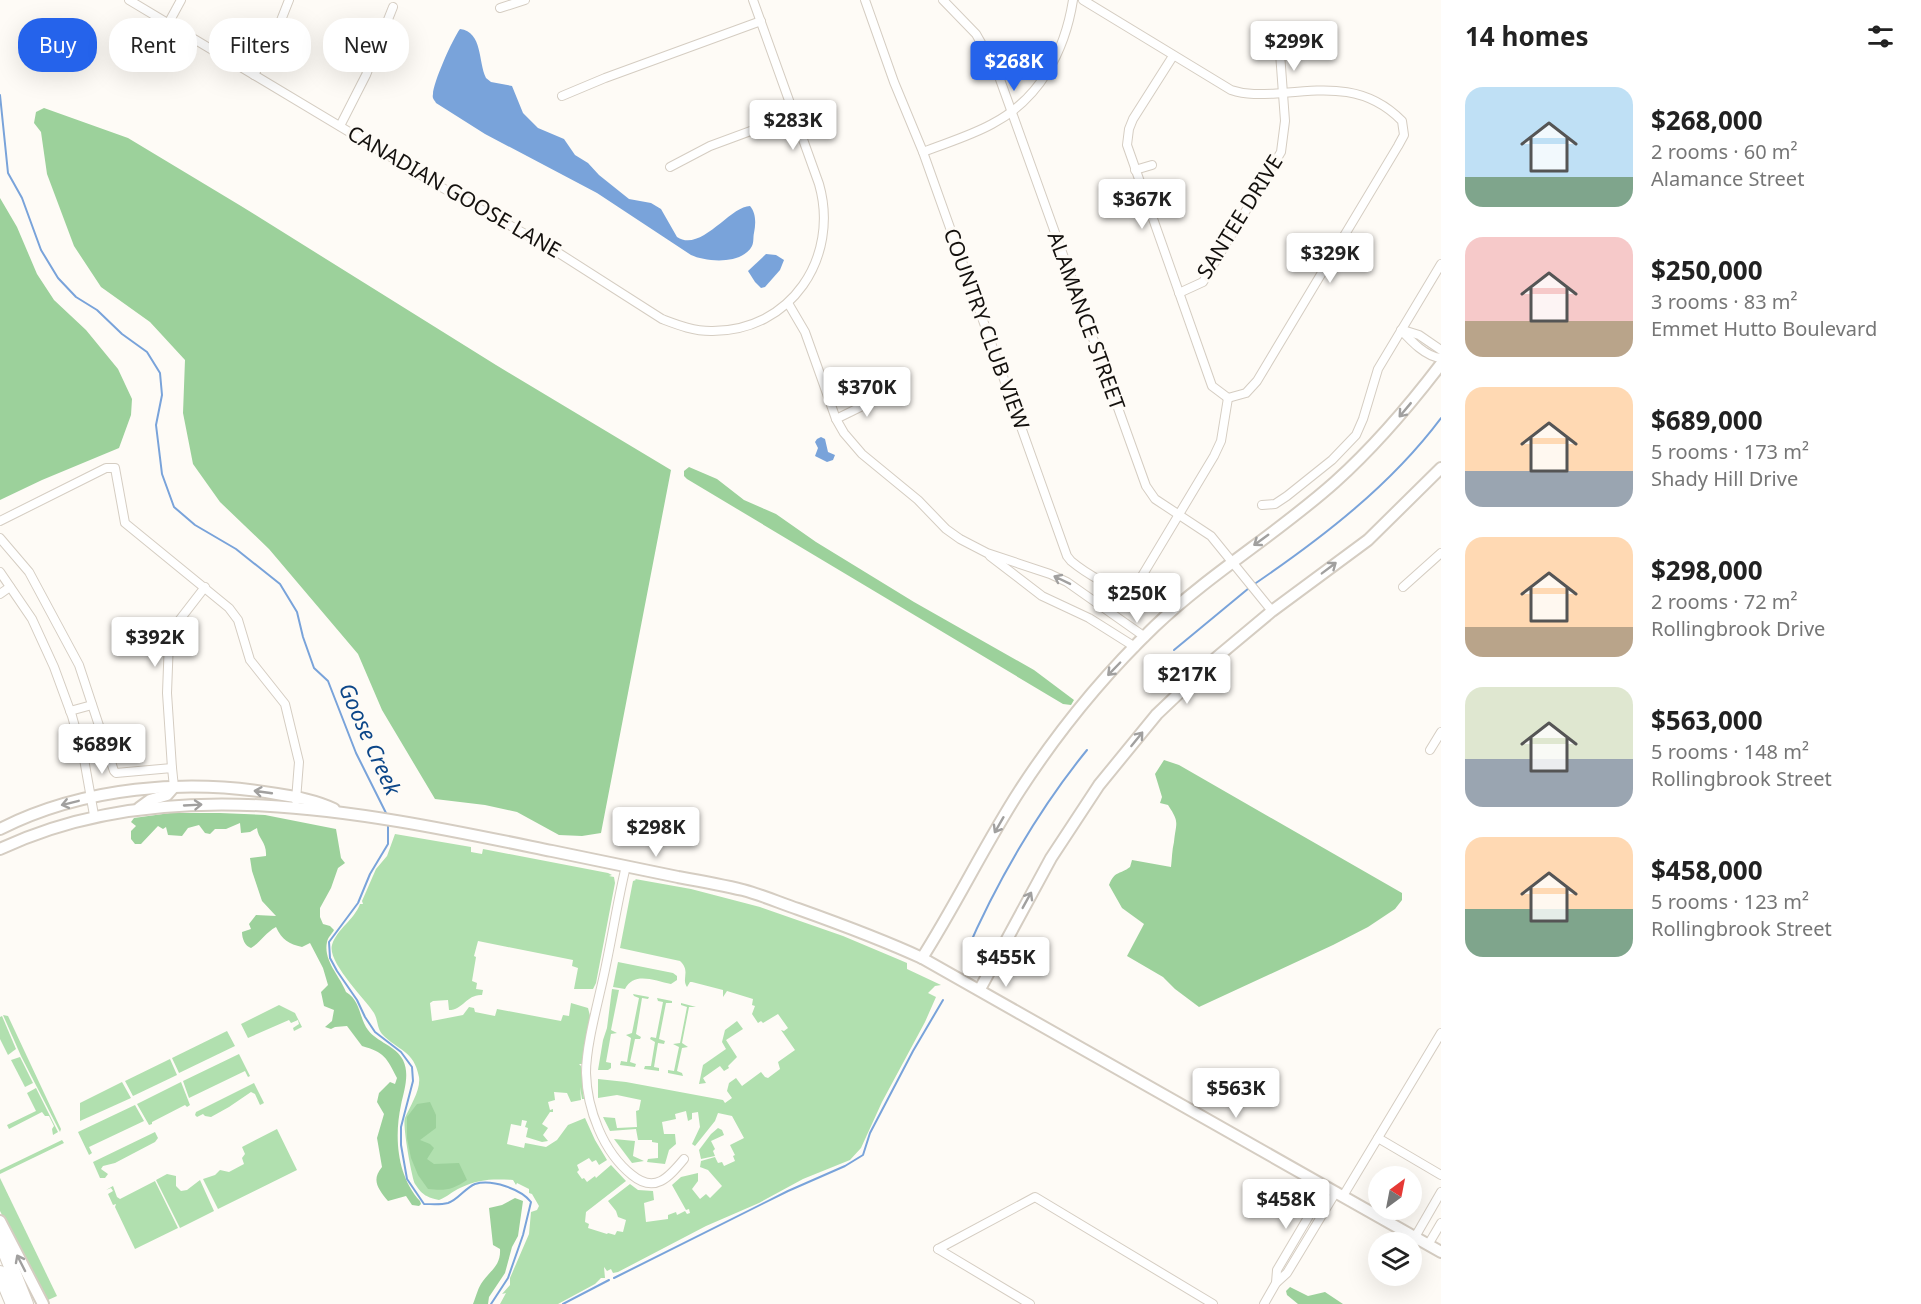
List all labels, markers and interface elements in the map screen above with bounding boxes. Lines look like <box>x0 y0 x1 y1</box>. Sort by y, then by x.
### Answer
chip: Buy <box>18 18 97 72</box>
chip: Rent <box>109 18 197 72</box>
chip: Filters <box>209 18 311 72</box>
chip: New <box>323 18 409 72</box>
text: 14 homes <box>1465 18 1589 54</box>
icon: filters <box>1864 20 1897 53</box>
pin: $299K <box>1252 21 1336 72</box>
text: $299K <box>1264 27 1324 54</box>
pin: $268K <box>972 41 1056 92</box>
text: $268K <box>984 47 1044 74</box>
pin: $283K <box>751 100 835 151</box>
text: $268,000 <box>1651 102 1763 138</box>
text: $283K <box>763 106 823 133</box>
icon: home <box>1513 111 1585 183</box>
street label: CANADIAN GOOSE LANE <box>343 118 566 264</box>
text: 2 rooms · 60 m² <box>1651 138 1798 165</box>
street label: SANTEE DRIVE <box>1190 149 1288 284</box>
text: Alamance Street <box>1651 165 1804 192</box>
pin: $367K <box>1100 179 1184 230</box>
text: $367K <box>1112 185 1172 212</box>
street label: COUNTRY CLUB VIEW <box>938 224 1037 434</box>
street label: ALAMANCE STREET <box>1042 228 1132 414</box>
pin: $329K <box>1288 233 1372 284</box>
text: $329K <box>1300 239 1360 266</box>
text: $250,000 <box>1651 252 1763 288</box>
icon: home <box>1513 261 1585 333</box>
text: 3 rooms · 83 m² <box>1651 288 1798 315</box>
text: Emmet Hutto Boulevard <box>1651 315 1877 342</box>
pin: $370K <box>825 367 909 418</box>
text: $370K <box>837 373 897 400</box>
one-way arrow <box>1398 402 1412 417</box>
text: $689,000 <box>1651 402 1763 438</box>
icon: home <box>1513 411 1585 483</box>
text: 5 rooms · 173 m² <box>1651 438 1809 465</box>
text: Shady Hill Drive <box>1651 465 1798 492</box>
one-way arrow <box>1253 534 1269 546</box>
text: $298,000 <box>1651 552 1763 588</box>
icon: home <box>1513 561 1585 633</box>
one-way arrow <box>1321 562 1337 575</box>
pin: $250K <box>1095 573 1179 624</box>
one-way arrow <box>1054 574 1072 586</box>
text: $250K <box>1107 579 1167 606</box>
text: 2 rooms · 72 m² <box>1651 588 1798 615</box>
text: Rollingbrook Drive <box>1651 615 1825 642</box>
pin: $392K <box>113 617 197 668</box>
text: $392K <box>125 623 185 650</box>
pin: $217K <box>1145 654 1229 705</box>
text: $217K <box>1157 660 1217 687</box>
one-way arrow <box>1107 661 1122 676</box>
water label: Goose Creek <box>333 678 409 801</box>
text: $563,000 <box>1651 702 1763 738</box>
icon: home <box>1513 711 1585 783</box>
pin: $689K <box>60 724 144 775</box>
text: $689K <box>72 730 132 757</box>
one-way arrow <box>1130 731 1143 747</box>
text: 5 rooms · 148 m² <box>1651 738 1809 765</box>
text: Rollingbrook Street <box>1651 765 1832 792</box>
one-way arrow <box>253 786 273 797</box>
one-way arrow <box>60 798 79 810</box>
one-way arrow <box>183 799 203 810</box>
pin: $298K <box>614 807 698 858</box>
text: $298K <box>626 813 686 840</box>
one-way arrow <box>992 816 1004 833</box>
text: $458,000 <box>1651 852 1763 888</box>
icon: home <box>1513 861 1585 933</box>
text: 5 rooms · 123 m² <box>1651 888 1809 915</box>
one-way arrow <box>1022 892 1033 910</box>
text: Rollingbrook Street <box>1651 915 1832 942</box>
pin: $455K <box>964 937 1048 988</box>
text: $455K <box>976 943 1036 970</box>
pin: $563K <box>1194 1068 1278 1119</box>
text: $563K <box>1206 1074 1266 1101</box>
north arrow <box>1368 1166 1422 1220</box>
map controls <box>1368 1166 1422 1286</box>
pin: $458K <box>1244 1179 1328 1230</box>
text: $458K <box>1256 1185 1316 1212</box>
button: layers <box>1368 1232 1422 1286</box>
one-way arrow <box>15 1254 27 1272</box>

